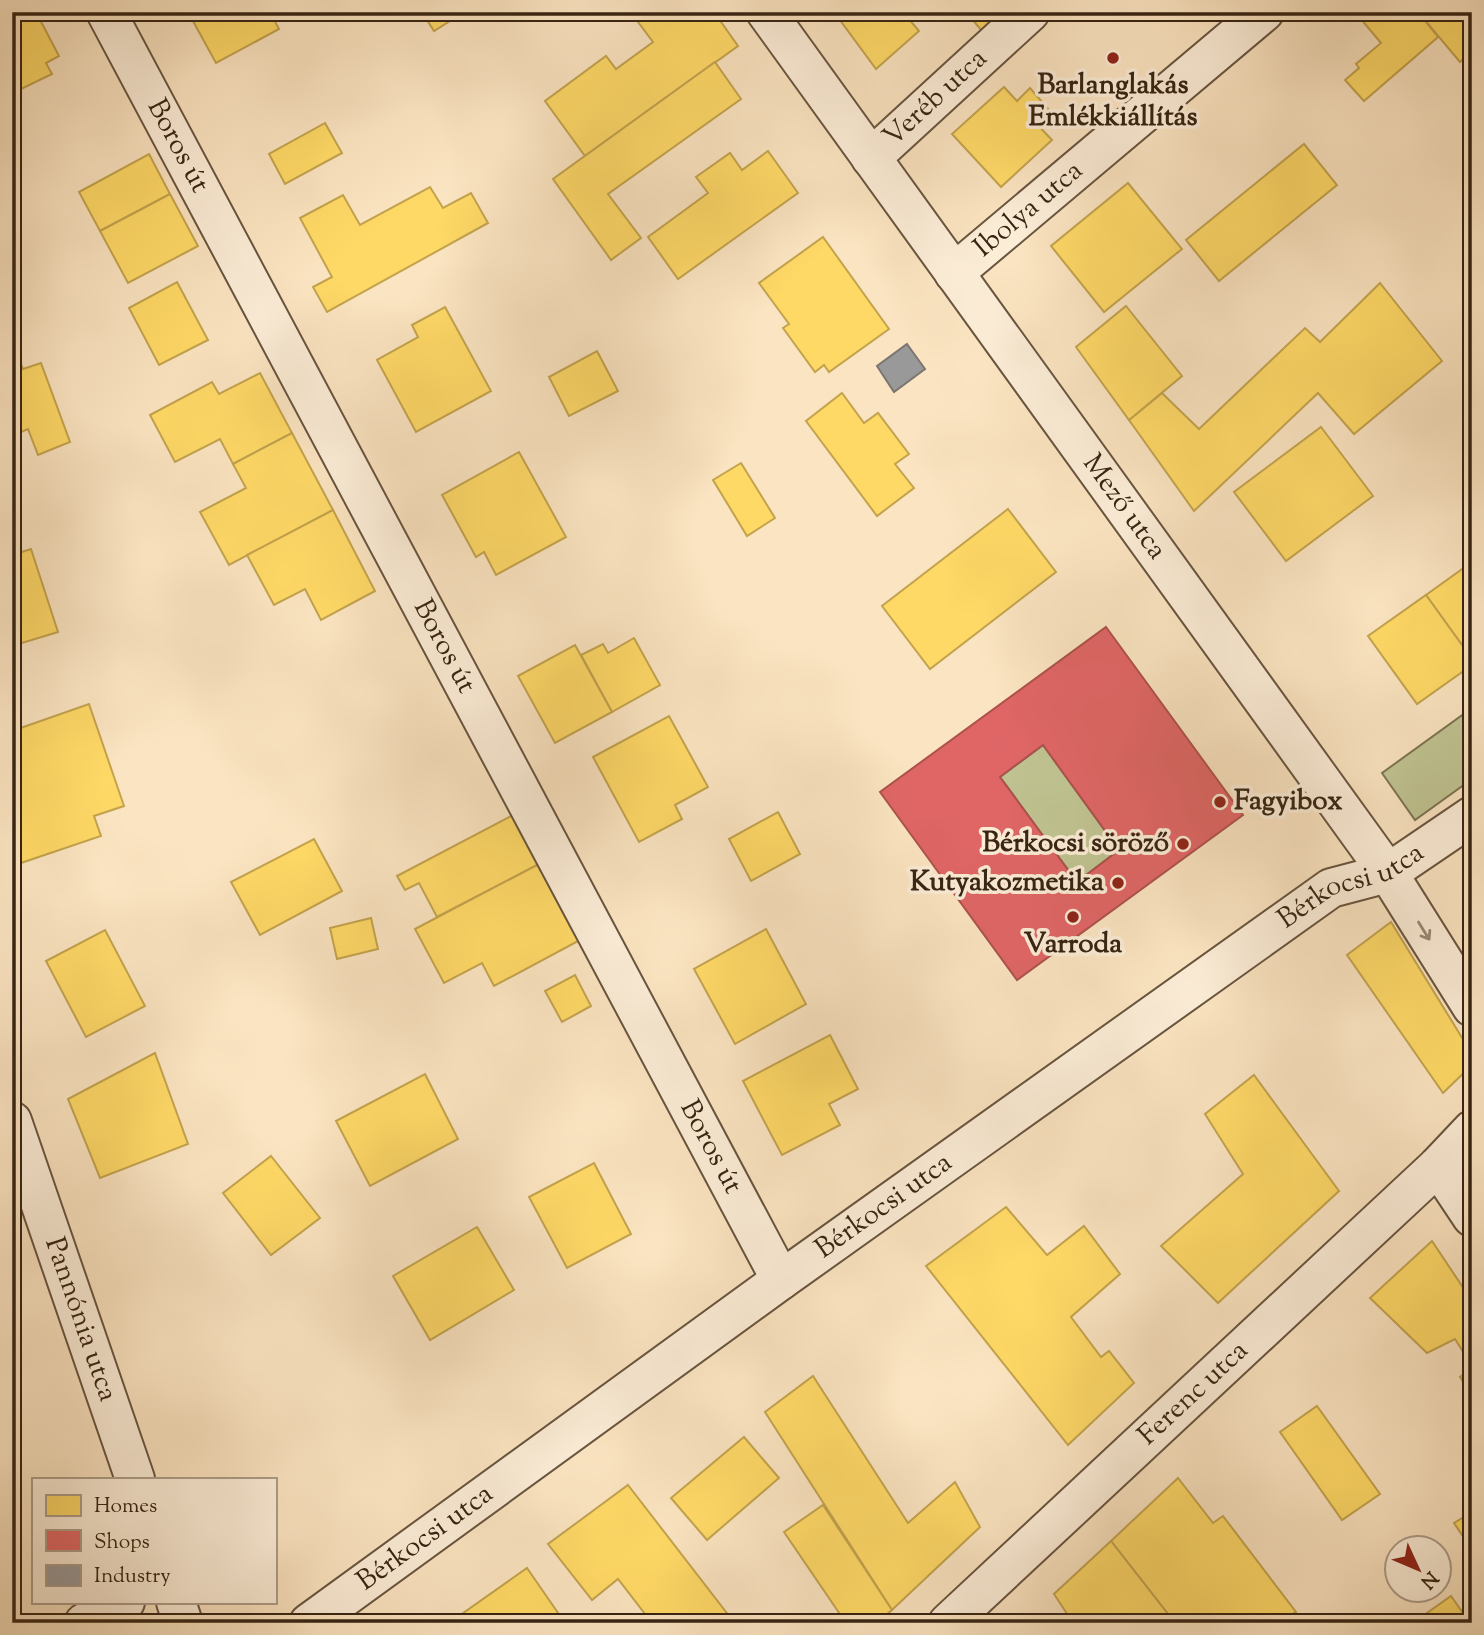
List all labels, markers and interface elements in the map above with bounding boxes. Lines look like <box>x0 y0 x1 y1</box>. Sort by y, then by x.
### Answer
street label: Veréb utca <box>875 40 997 157</box>
marker: Barlanglakás Emlékkiállítás <box>1105 50 1121 66</box>
place label: Barlanglakás Emlékkiállítás <box>1029 66 1197 138</box>
street label: Boros út <box>136 92 219 201</box>
street label: Ibolya utca <box>966 152 1092 268</box>
street label: Mező utca <box>1072 446 1176 568</box>
street label: Boros út <box>402 592 486 701</box>
place label: Fagyibox <box>1234 782 1343 822</box>
marker: Fagyibox <box>1212 794 1228 810</box>
place label: Bérkocsi söröző <box>982 824 1169 864</box>
street label: Bérkocsi utca <box>1270 834 1433 940</box>
marker: Bérkocsi söröző <box>1175 836 1191 852</box>
place label: Kutyakozmetika <box>910 863 1104 903</box>
marker: Kutyakozmetika <box>1110 875 1126 891</box>
marker: Varroda <box>1065 909 1081 925</box>
one-way arrow <box>1418 920 1432 940</box>
place label: Varroda <box>1024 925 1122 965</box>
street label: Boros út <box>669 1093 752 1202</box>
street label: Bérkocsi utca <box>807 1144 961 1269</box>
street label: Pannónia utca <box>34 1232 127 1407</box>
street label: Ferenc utca <box>1130 1332 1258 1455</box>
street label: Bérkocsi utca <box>349 1475 502 1602</box>
legend <box>32 1478 276 1604</box>
text: Homes <box>94 1492 157 1522</box>
text: Shops <box>94 1528 150 1558</box>
north arrow <box>1382 1534 1452 1604</box>
text: Industry <box>94 1562 171 1592</box>
text: N <box>1413 1564 1443 1594</box>

